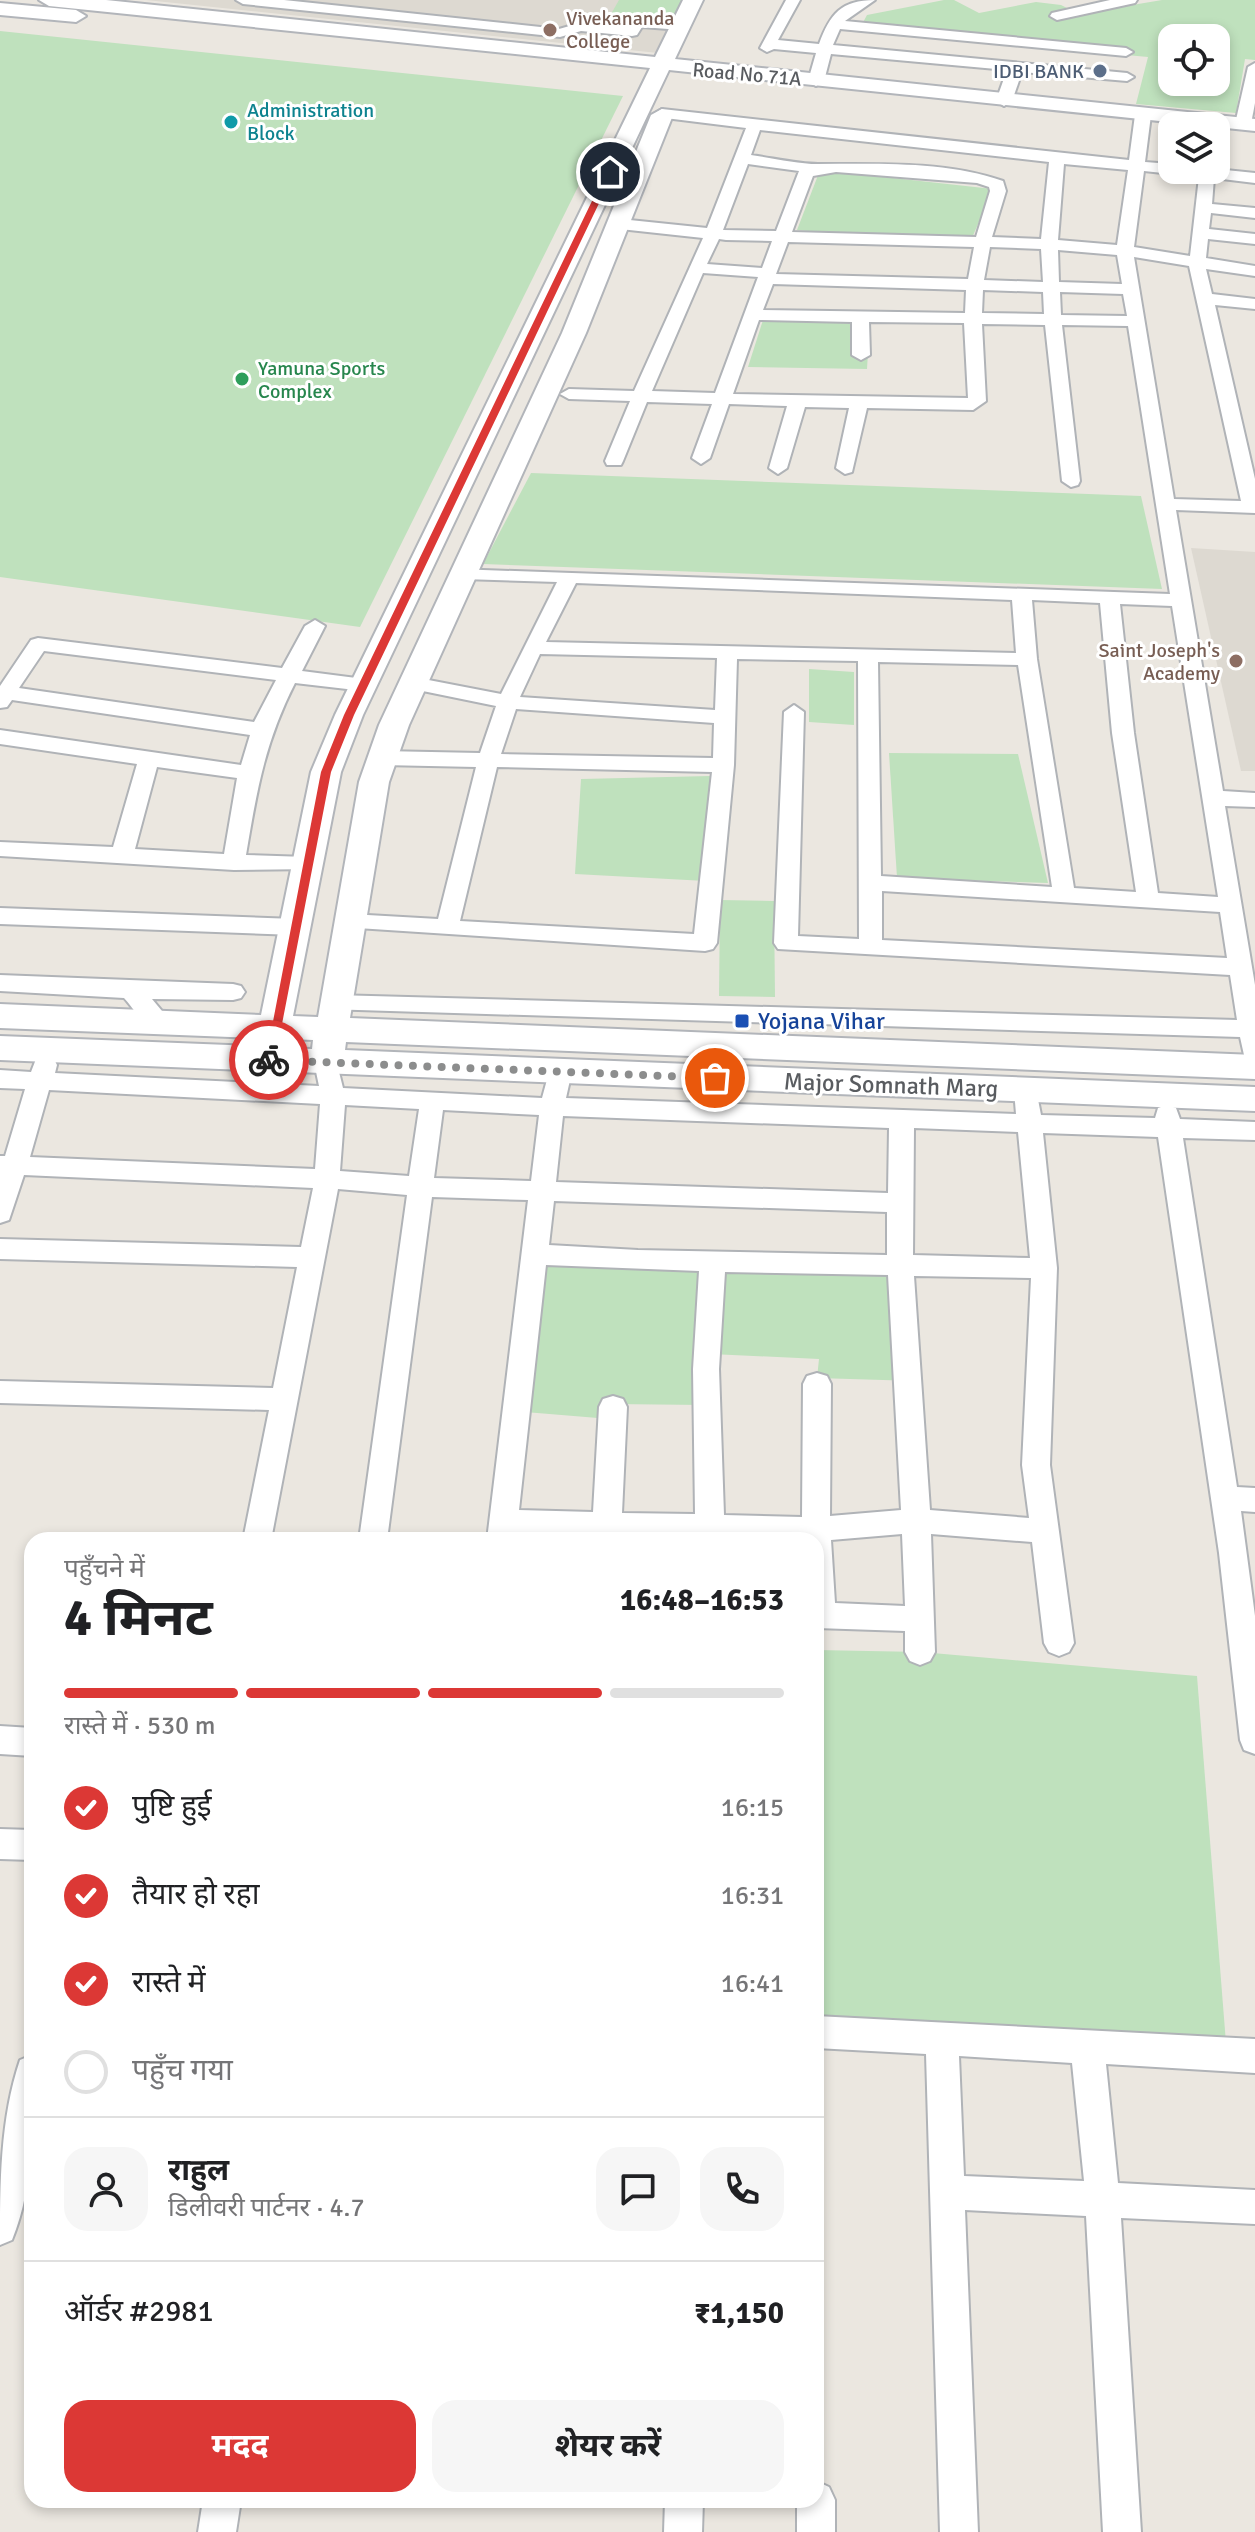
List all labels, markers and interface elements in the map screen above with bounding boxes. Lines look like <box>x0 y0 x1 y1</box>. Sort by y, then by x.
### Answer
place label: Vivekananda College <box>566 6 674 54</box>
marker: Vivekananda College <box>541 21 559 39</box>
map controls <box>1158 24 1230 184</box>
button: locate <box>1158 24 1230 96</box>
street label: Road No 71A <box>691 57 803 92</box>
place label: IDBI BANK <box>993 59 1084 84</box>
marker: IDBI BANK <box>1091 62 1109 80</box>
place label: Administration Block <box>247 98 374 146</box>
button: layers <box>1158 112 1230 184</box>
marker: Administration Block <box>222 113 240 131</box>
pin <box>576 138 644 206</box>
icon: home <box>588 150 632 194</box>
place label: Yamuna Sports Complex <box>258 356 386 404</box>
marker: Yamuna Sports Complex <box>233 370 251 388</box>
place label: Saint Joseph's Academy <box>1099 638 1221 686</box>
marker: Saint Joseph's Academy <box>1227 652 1245 670</box>
place label: Yojana Vihar <box>758 1006 885 1036</box>
marker: Yojana Vihar <box>733 1012 751 1030</box>
courier <box>229 1020 309 1100</box>
icon: bike <box>247 1038 291 1082</box>
pin <box>681 1044 749 1112</box>
icon: bag <box>693 1056 737 1100</box>
street label: Major Somnath Marg <box>783 1066 999 1104</box>
text: पहुँचने में <box>64 1553 145 1585</box>
text: 16:48–16:53 <box>620 1582 784 1619</box>
text: 4 मिनट <box>64 1586 213 1650</box>
text: रास्ते में · 530 m <box>64 1710 216 1742</box>
icon: check <box>64 1786 108 1830</box>
text: पुष्टि हुई <box>132 1788 212 1825</box>
text: 16:15 <box>721 1792 784 1824</box>
icon: check <box>64 1874 108 1918</box>
text: तैयार हो रहा <box>132 1876 259 1913</box>
text: 16:31 <box>721 1880 784 1912</box>
icon: check <box>64 1962 108 2006</box>
text: रास्ते में <box>132 1964 205 2001</box>
text: 16:41 <box>721 1968 784 2000</box>
text: पहुँच गया <box>132 2052 233 2089</box>
button: person <box>64 2147 148 2231</box>
button: chat <box>596 2147 680 2231</box>
button: phone <box>700 2147 784 2231</box>
text: राहुल <box>168 2152 229 2189</box>
text: डिलीवरी पार्टनर · 4.7 <box>168 2192 365 2224</box>
text: ऑर्डर #2981 <box>64 2293 214 2330</box>
text: ₹1,150 <box>694 2295 784 2332</box>
button: मदद <box>64 2400 416 2492</box>
button: शेयर करें <box>432 2400 784 2492</box>

